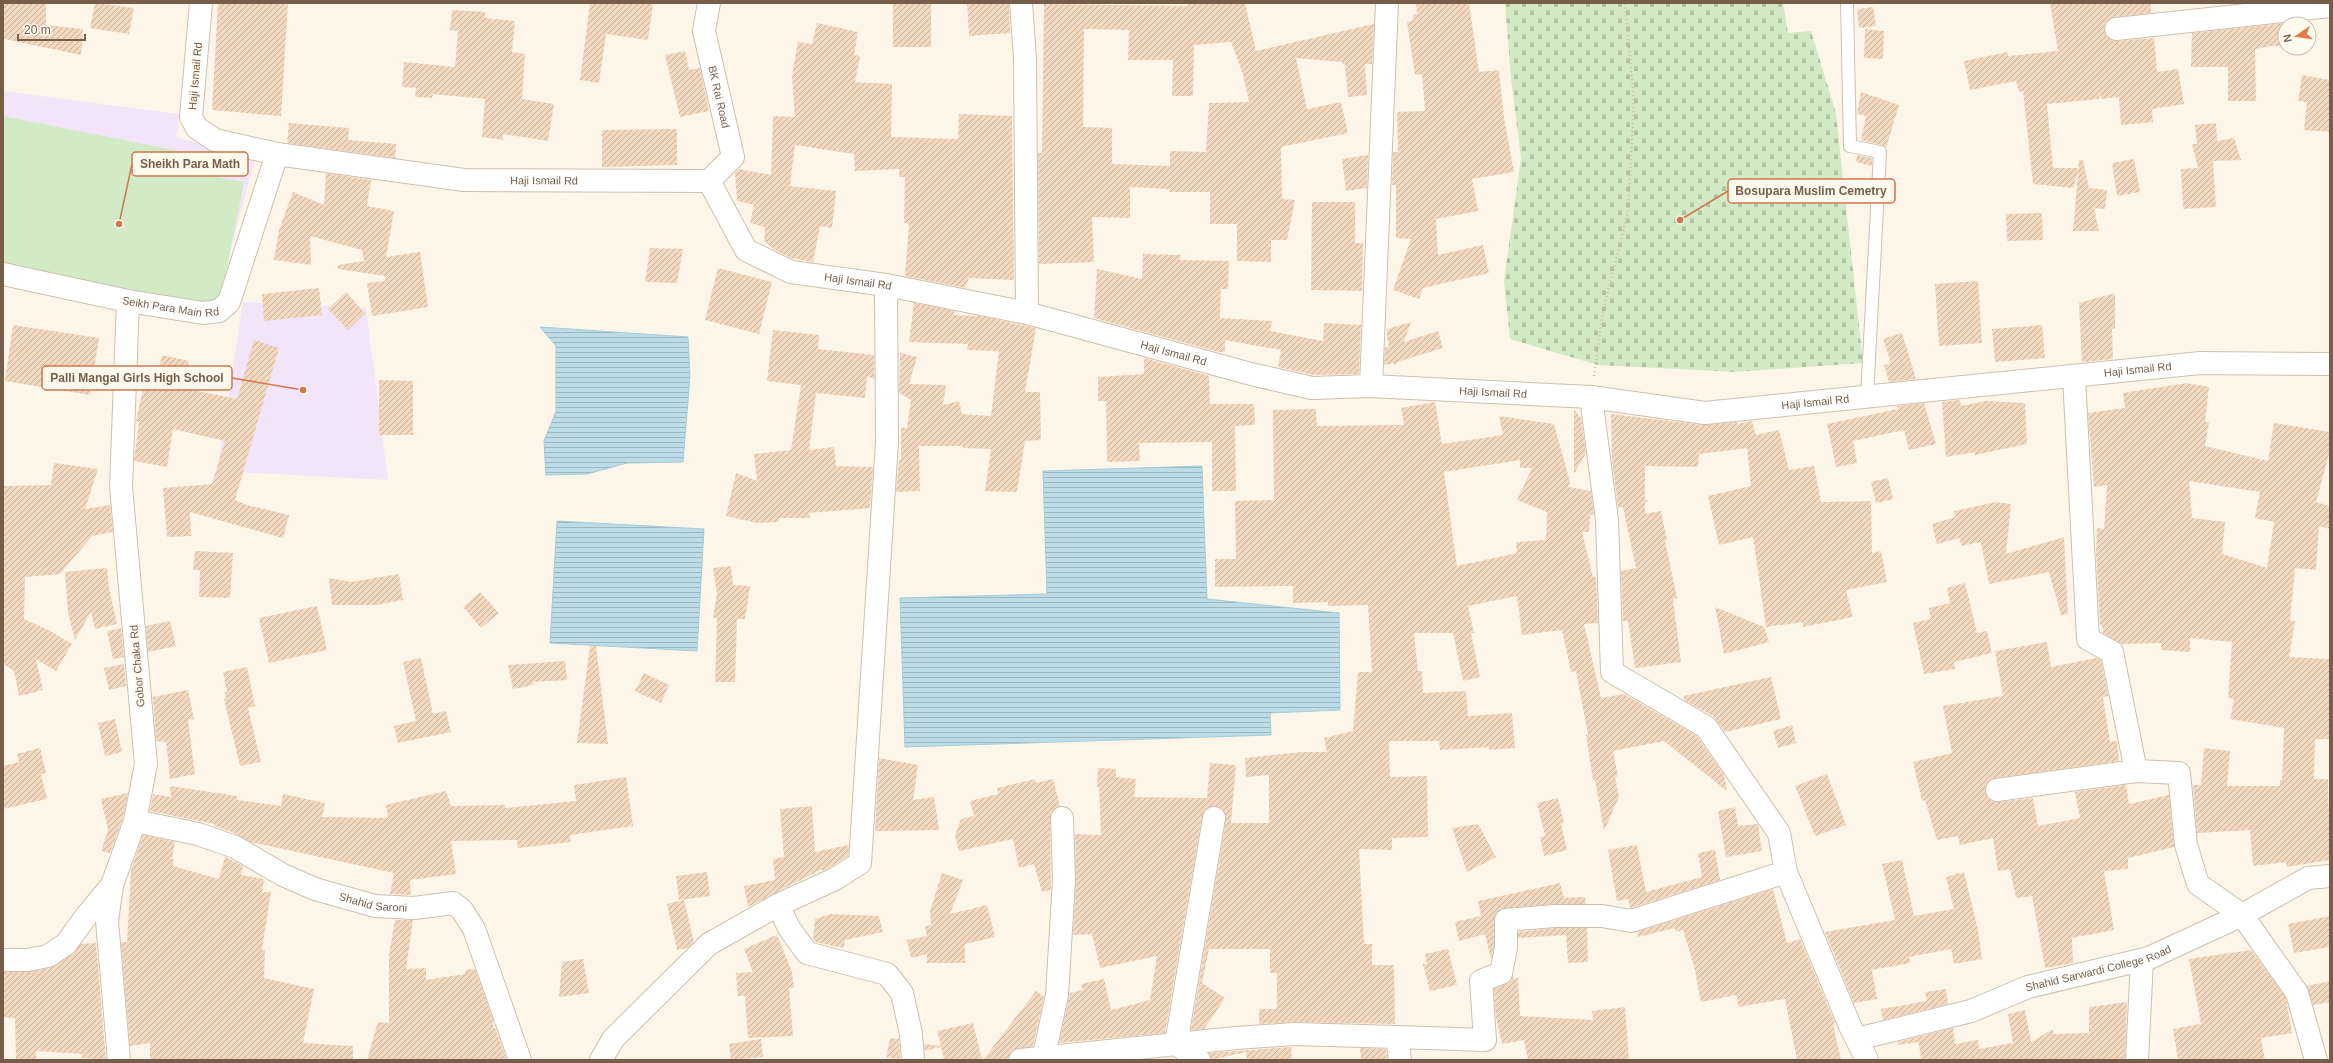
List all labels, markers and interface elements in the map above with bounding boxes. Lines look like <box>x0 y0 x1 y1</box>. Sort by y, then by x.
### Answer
scale bar <box>18 16 85 42</box>
north arrow <box>2277 16 2317 56</box>
text: 20 m <box>24 23 51 37</box>
text: N <box>2281 33 2294 43</box>
street label: Haji Ismail Rd <box>186 42 204 110</box>
street label: BK Rai Road <box>706 64 732 129</box>
callout: Sheikh Para Math <box>132 152 248 176</box>
text: Sheikh Para Math <box>140 157 240 171</box>
street label: Haji Ismail Rd <box>510 174 578 186</box>
callout: Bosupara Muslim Cemetry <box>1728 179 1895 203</box>
text: Bosupara Muslim Cemetry <box>1735 184 1887 198</box>
street label: Haji Ismail Rd <box>824 271 893 292</box>
street label: Seikh Para Main Rd <box>121 294 220 319</box>
street label: Haji Ismail Rd <box>1139 338 1208 368</box>
street label: Haji Ismail Rd <box>2103 360 2172 379</box>
callout: Palli Mangal Girls High School <box>42 366 232 390</box>
text: Palli Mangal Girls High School <box>50 371 224 385</box>
street label: Haji Ismail Rd <box>1459 384 1527 400</box>
street label: Haji Ismail Rd <box>1781 392 1850 411</box>
street label: Gobor Chaka Rd <box>127 624 147 708</box>
street label: Shahid Saroni <box>338 890 407 914</box>
street label: Shahid Sarwardi College Road <box>2024 943 2173 993</box>

